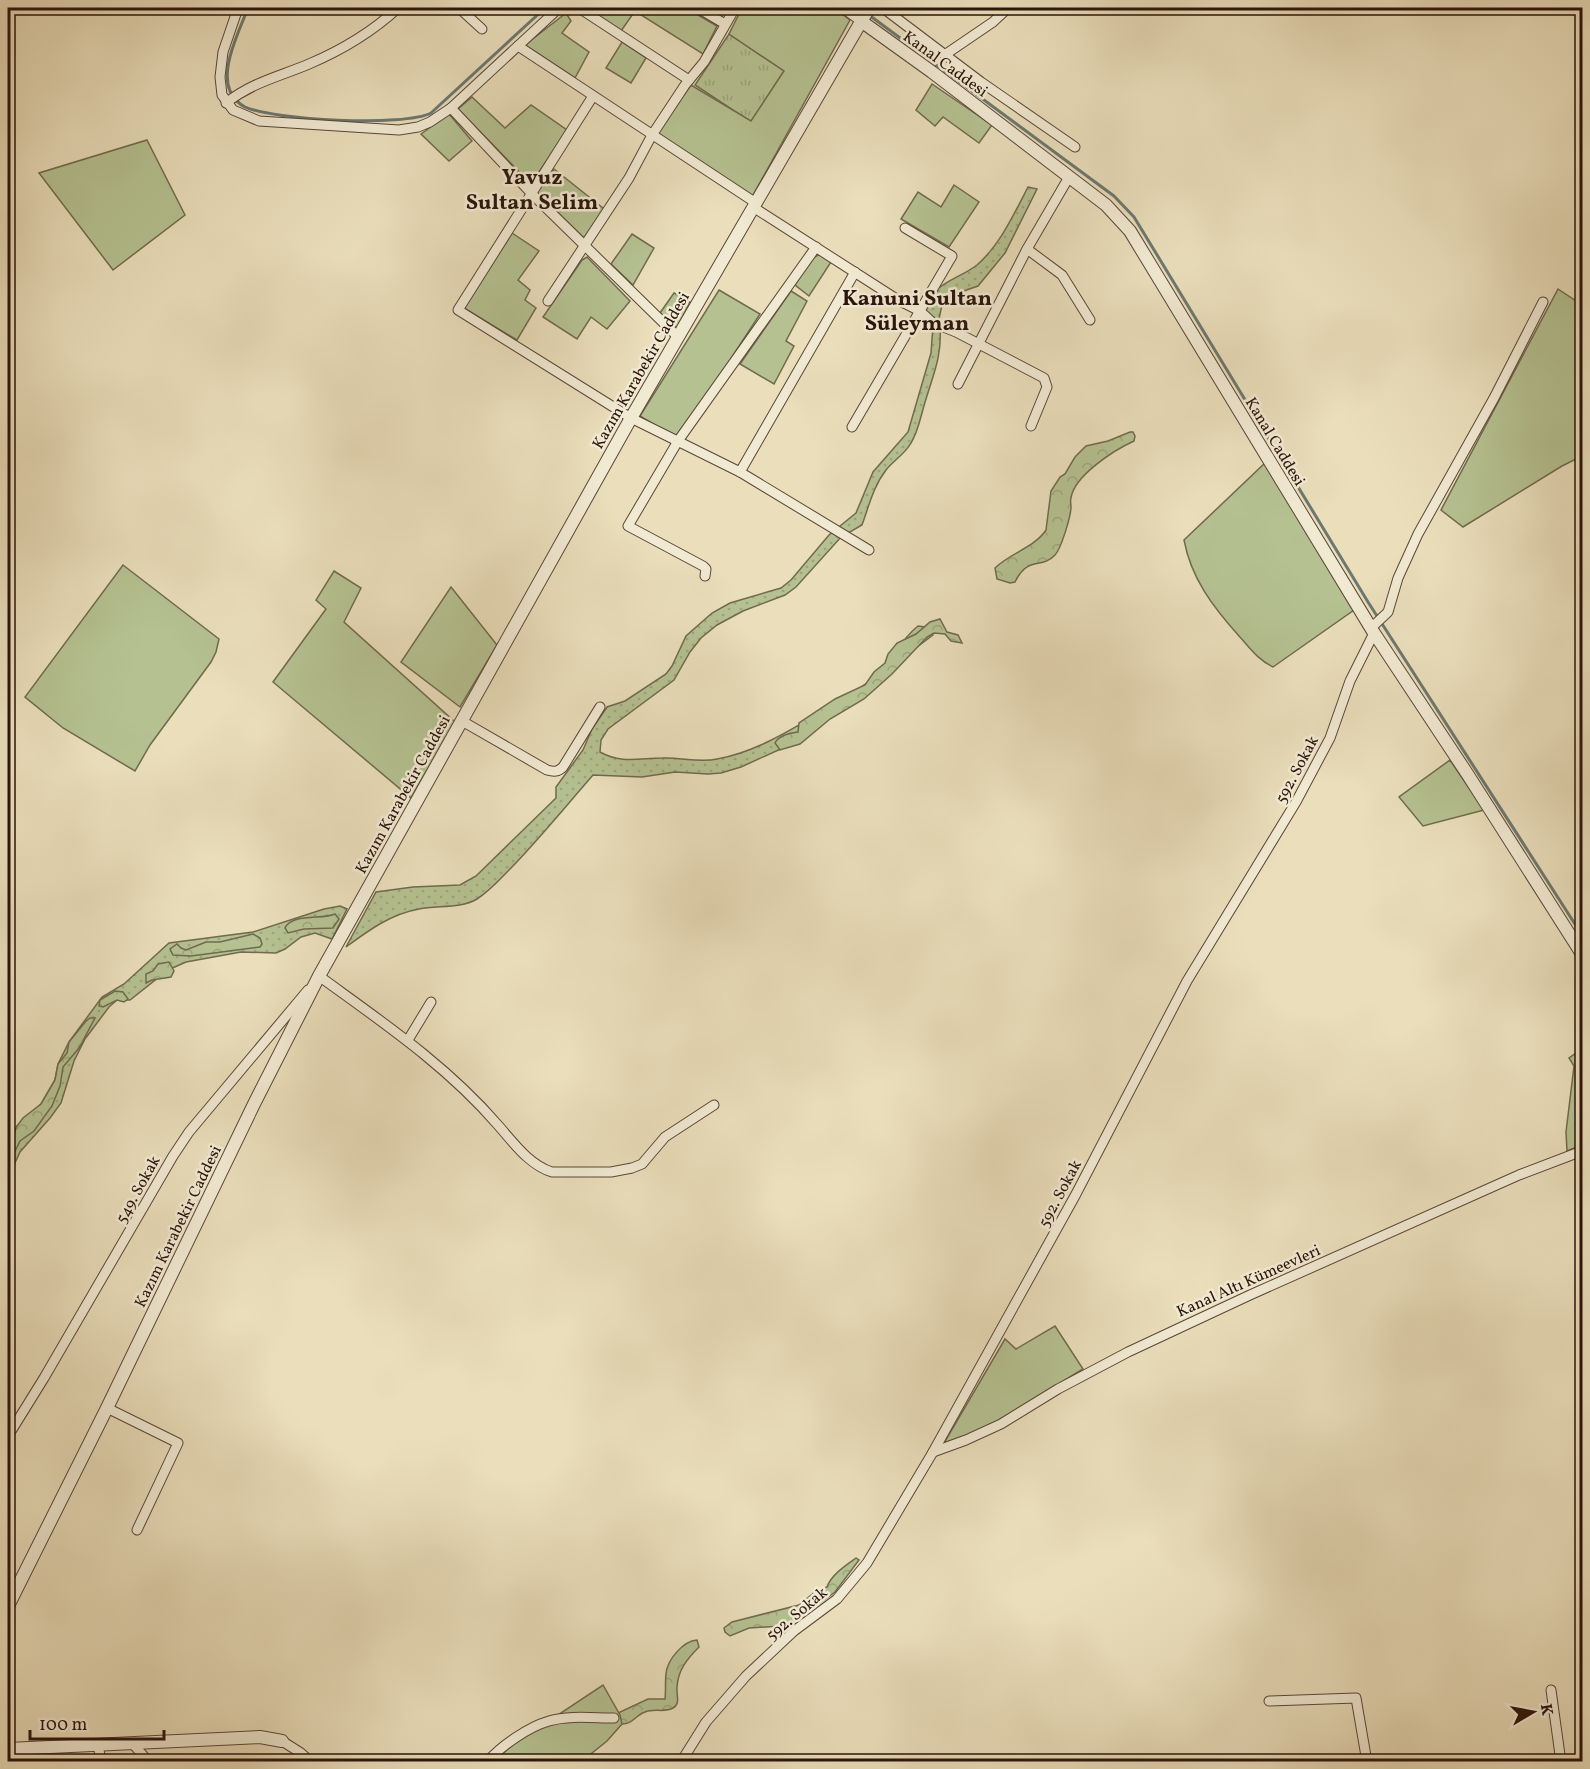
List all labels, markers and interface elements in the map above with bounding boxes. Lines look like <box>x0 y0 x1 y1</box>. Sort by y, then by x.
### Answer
street label: Kanal Caddesi <box>898 26 992 103</box>
district label: Yavuz Sultan Selim <box>466 163 598 219</box>
district label: Kanuni Sultan Süleyman <box>842 284 992 340</box>
street label: Kazım Karabekir Caddesi <box>588 288 696 454</box>
street label: Kanal Caddesi <box>1239 393 1310 491</box>
street label: Kazım Karabekir Caddesi <box>351 712 457 878</box>
street label: 592. Sokak <box>1271 732 1325 808</box>
street label: Kazım Karabekir Caddesi <box>130 1142 228 1312</box>
street label: 549. Sokak <box>111 1152 167 1228</box>
street label: 592. Sokak <box>1034 1156 1088 1232</box>
street label: Kanal Altı Kümeevleri <box>1173 1240 1324 1323</box>
street label: 592. Sokak <box>762 1582 833 1647</box>
north arrow <box>1503 1682 1563 1742</box>
text: K <box>1534 1702 1558 1718</box>
scale bar <box>30 1703 164 1741</box>
text: 100 m <box>39 1713 88 1738</box>

